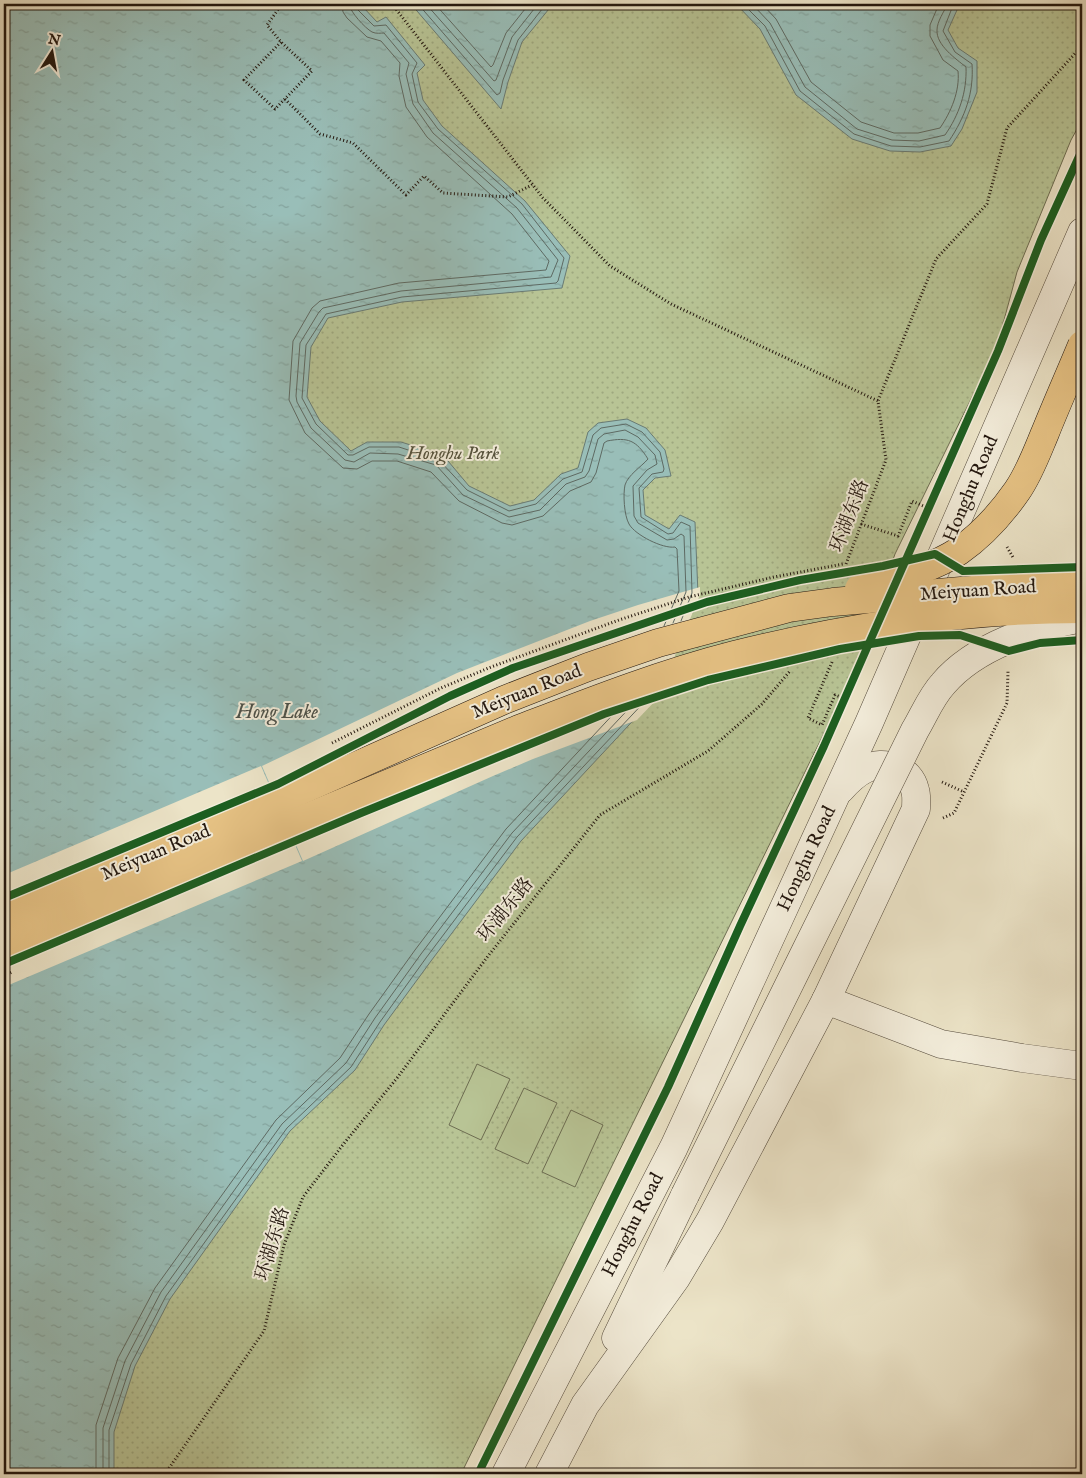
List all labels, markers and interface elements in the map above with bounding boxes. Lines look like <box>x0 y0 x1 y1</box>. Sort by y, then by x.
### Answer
north arrow <box>28 28 78 78</box>
text: N <box>46 30 62 50</box>
street label: Honghu Road <box>938 431 1005 546</box>
park label: Honghu Park <box>406 442 500 466</box>
street label: 环湖东路 <box>825 476 875 556</box>
street label: Meiyuan Road <box>919 575 1038 607</box>
street label: Meiyuan Road <box>469 659 586 725</box>
water label: Hong Lake <box>235 700 318 726</box>
street label: Honghu Road <box>772 802 842 916</box>
street label: Meiyuan Road <box>98 819 215 887</box>
street label: 环湖东路 <box>473 873 539 947</box>
street label: Honghu Road <box>597 1168 670 1281</box>
street label: 环湖东路 <box>250 1204 296 1284</box>

